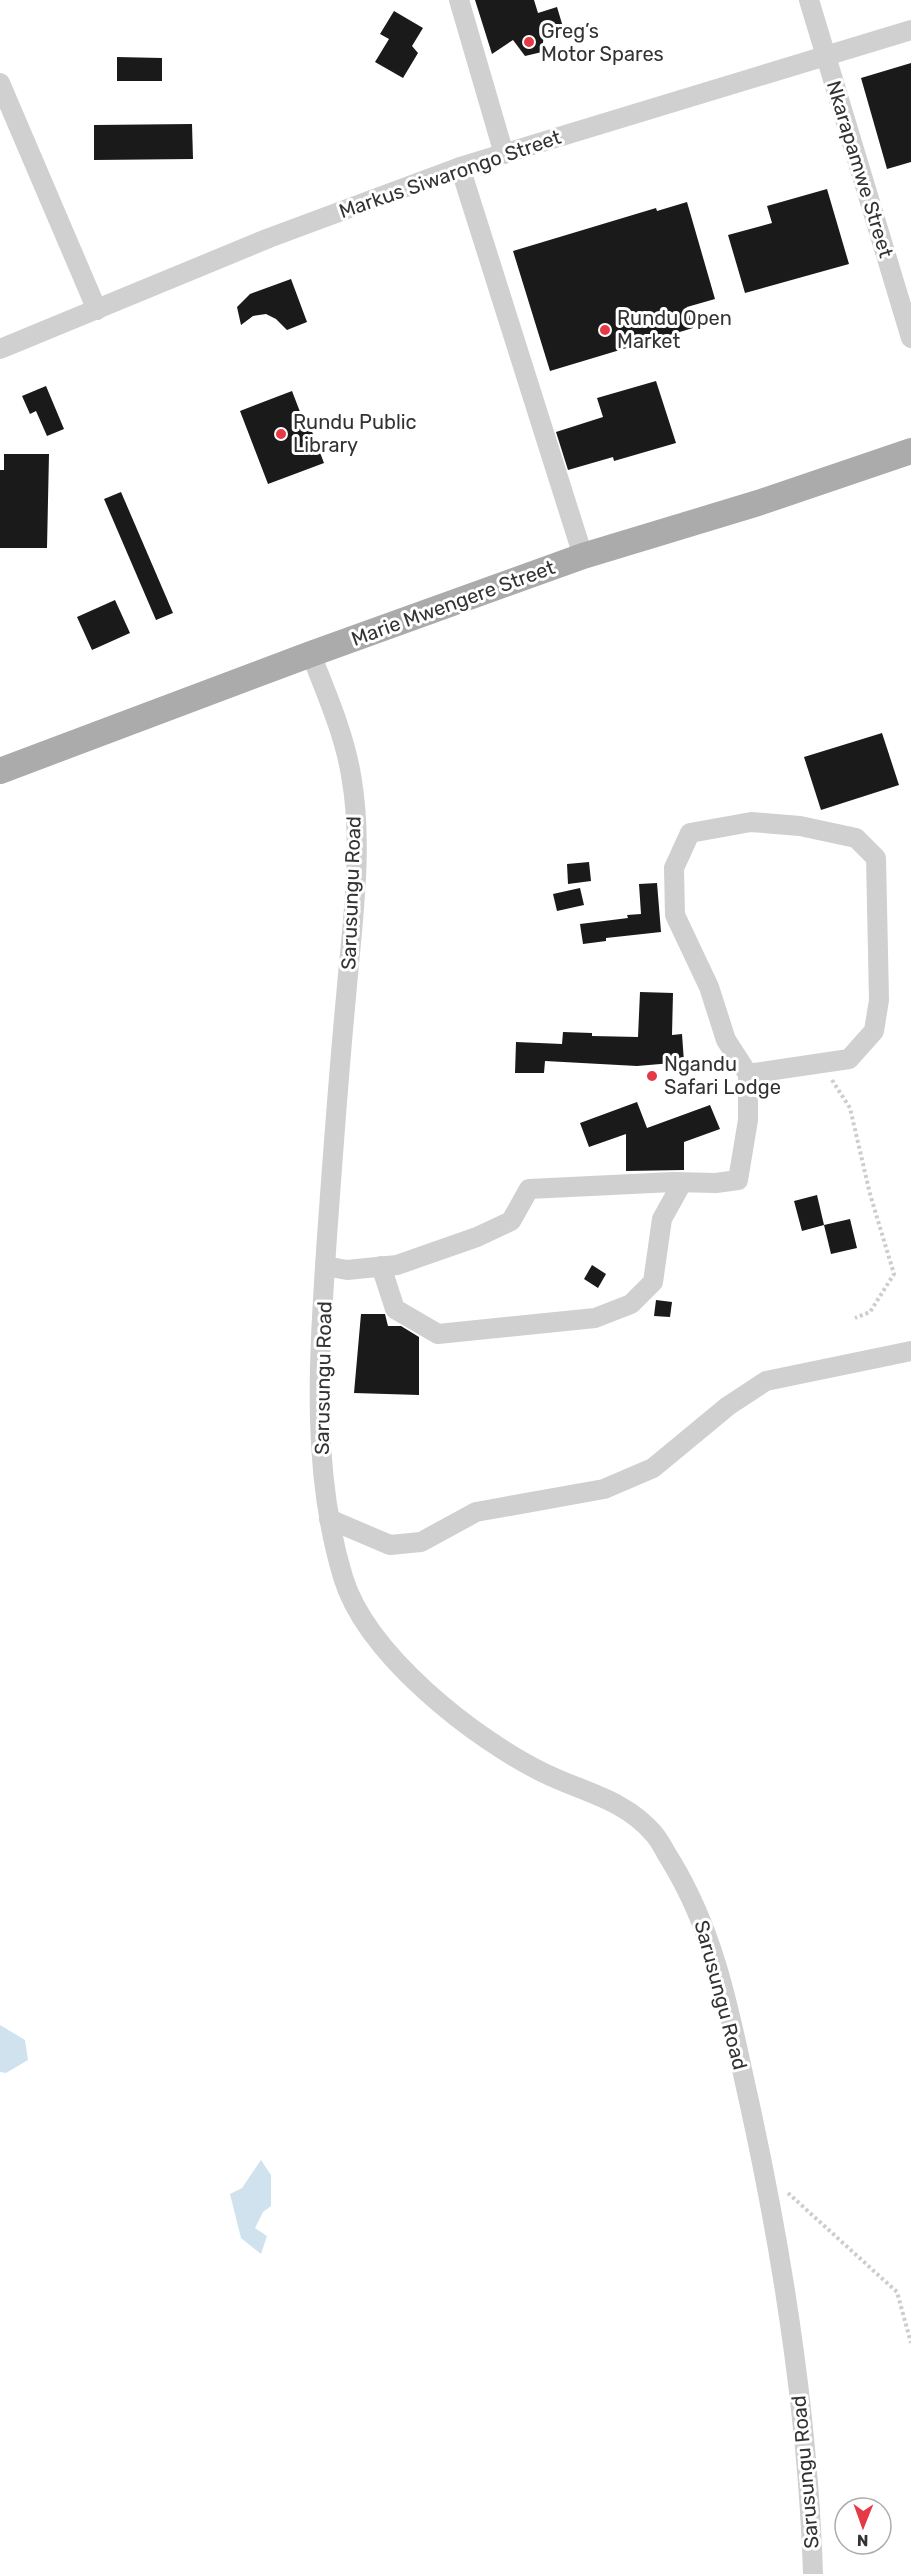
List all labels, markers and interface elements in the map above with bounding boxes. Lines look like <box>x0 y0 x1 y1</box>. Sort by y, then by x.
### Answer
place label: Greg’s Motor Spares <box>541 19 664 66</box>
marker: Greg’s Motor Spares <box>522 35 536 49</box>
street label: Nkarapamwe Street <box>822 78 898 261</box>
street label: Markus Siwarongo Street <box>336 125 564 223</box>
place label: Rundu Open Market <box>617 306 732 353</box>
marker: Rundu Open Market <box>598 323 612 337</box>
place label: Rundu Public Library <box>293 410 417 457</box>
marker: Rundu Public Library <box>274 427 288 441</box>
street label: Marie Mwengere Street <box>348 555 558 651</box>
street label: Sarusungu Road <box>336 816 366 970</box>
place label: Ngandu Safari Lodge <box>664 1052 781 1099</box>
marker: Ngandu Safari Lodge <box>645 1069 659 1083</box>
street label: Sarusungu Road <box>310 1301 336 1455</box>
street label: Sarusungu Road <box>690 1918 752 2072</box>
street label: Sarusungu Road <box>786 2394 824 2550</box>
north arrow <box>833 2496 893 2556</box>
text: N <box>857 2531 869 2550</box>

